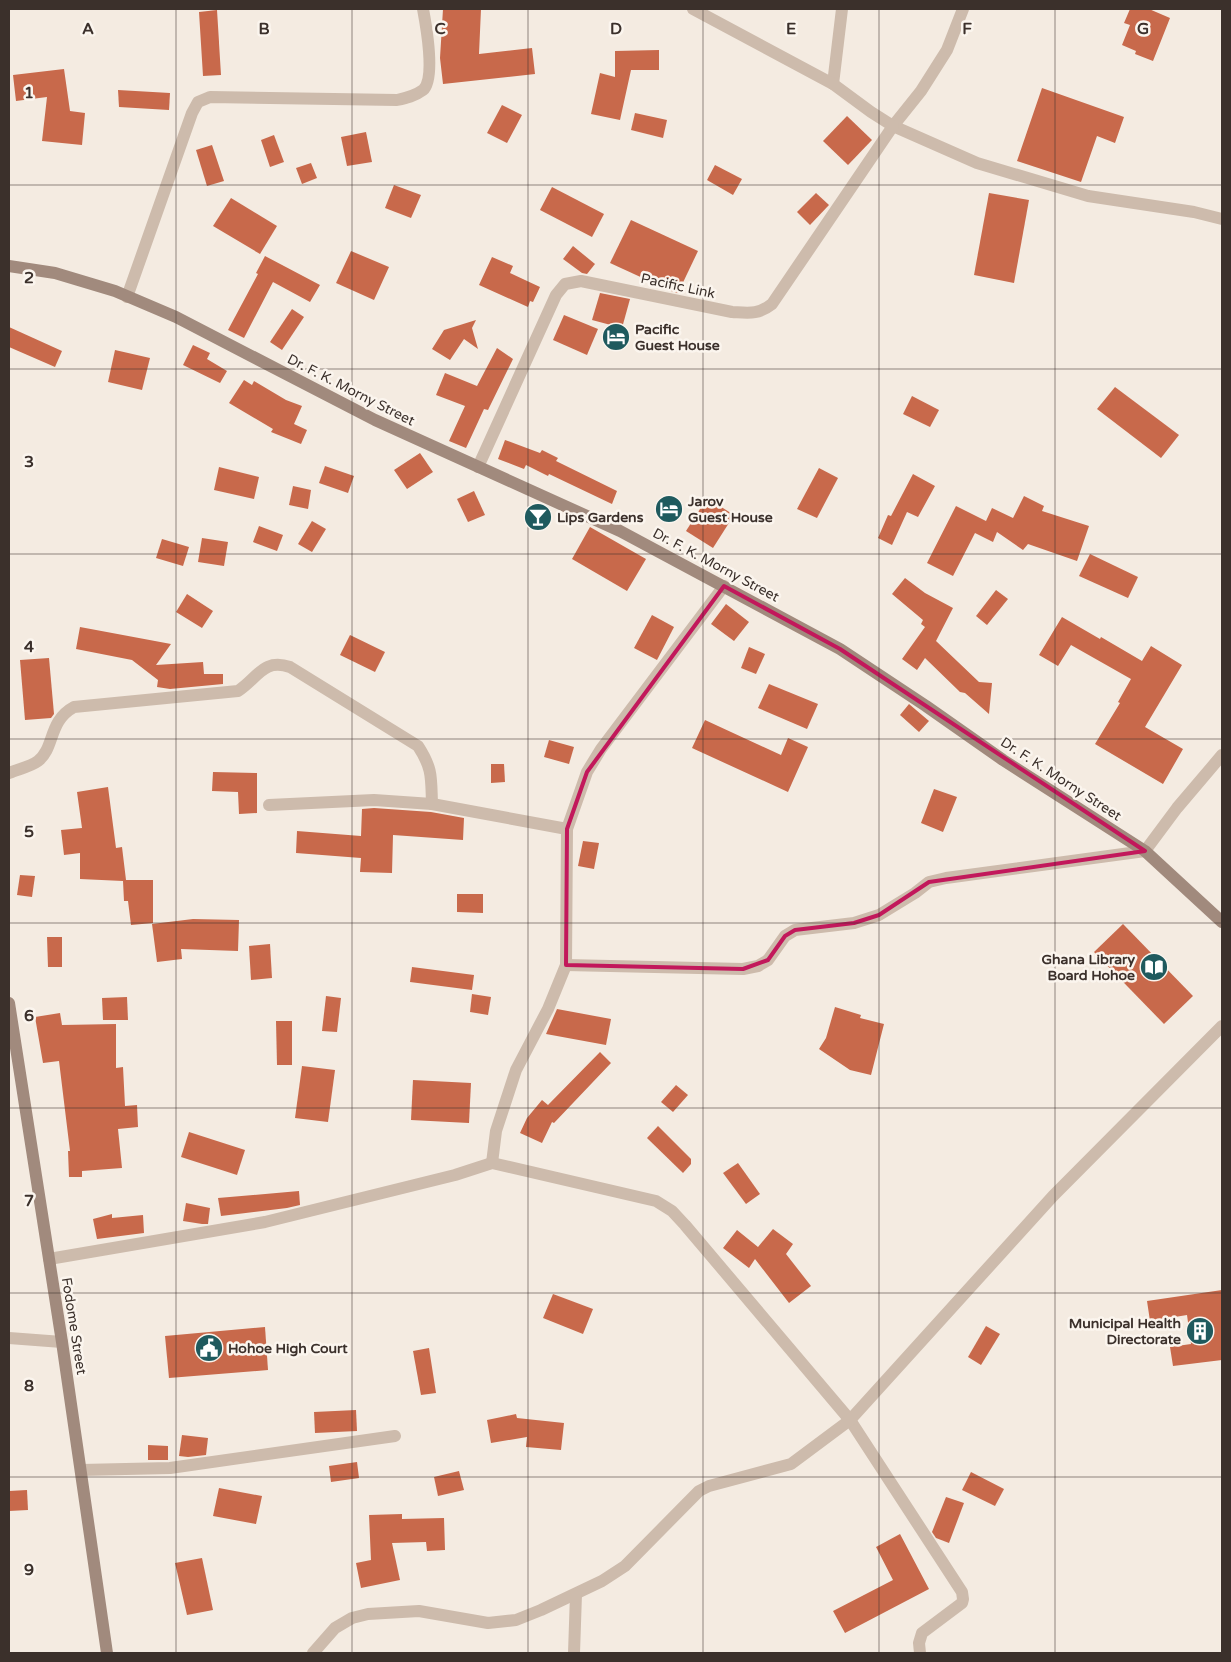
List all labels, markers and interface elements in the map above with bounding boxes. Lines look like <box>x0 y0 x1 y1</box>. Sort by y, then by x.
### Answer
text: A <box>82 19 94 39</box>
text: B <box>258 19 270 39</box>
text: C <box>434 19 446 39</box>
text: D <box>610 19 622 39</box>
text: E <box>786 19 796 39</box>
text: F <box>962 19 972 39</box>
text: G <box>1137 19 1149 39</box>
text: 1 <box>24 83 34 103</box>
text: 2 <box>24 268 34 288</box>
street label: Pacific Link <box>639 270 717 302</box>
place label: Pacific Guest House <box>635 321 720 354</box>
hotel icon: Pacific Guest House <box>601 322 631 352</box>
street label: Dr. F. K. Morny Street <box>284 350 418 430</box>
text: 3 <box>24 452 34 472</box>
place label: Jarov Guest House <box>687 493 773 526</box>
hotel icon: Jarov Guest House <box>654 494 684 524</box>
bar icon: Lips Gardens <box>523 502 553 532</box>
place label: Lips Gardens <box>557 509 644 526</box>
street label: Dr. F. K. Morny Street <box>650 524 783 606</box>
text: 4 <box>24 637 34 657</box>
street label: Dr. F. K. Morny Street <box>997 734 1125 825</box>
text: 5 <box>24 822 34 842</box>
place label: Ghana Library Board Hohoe <box>1041 951 1135 984</box>
library icon: Ghana Library Board Hohoe <box>1139 952 1169 982</box>
text: 6 <box>24 1006 34 1026</box>
text: 7 <box>24 1191 34 1211</box>
street label: Fodome Street <box>58 1276 90 1376</box>
place label: Municipal Health Directorate <box>1069 1315 1181 1348</box>
building icon: Municipal Health Directorate <box>1185 1316 1215 1346</box>
public building icon: Hohoe High Court <box>194 1333 224 1363</box>
place label: Hohoe High Court <box>228 1340 348 1357</box>
text: 8 <box>24 1376 34 1396</box>
text: 9 <box>24 1560 34 1580</box>

